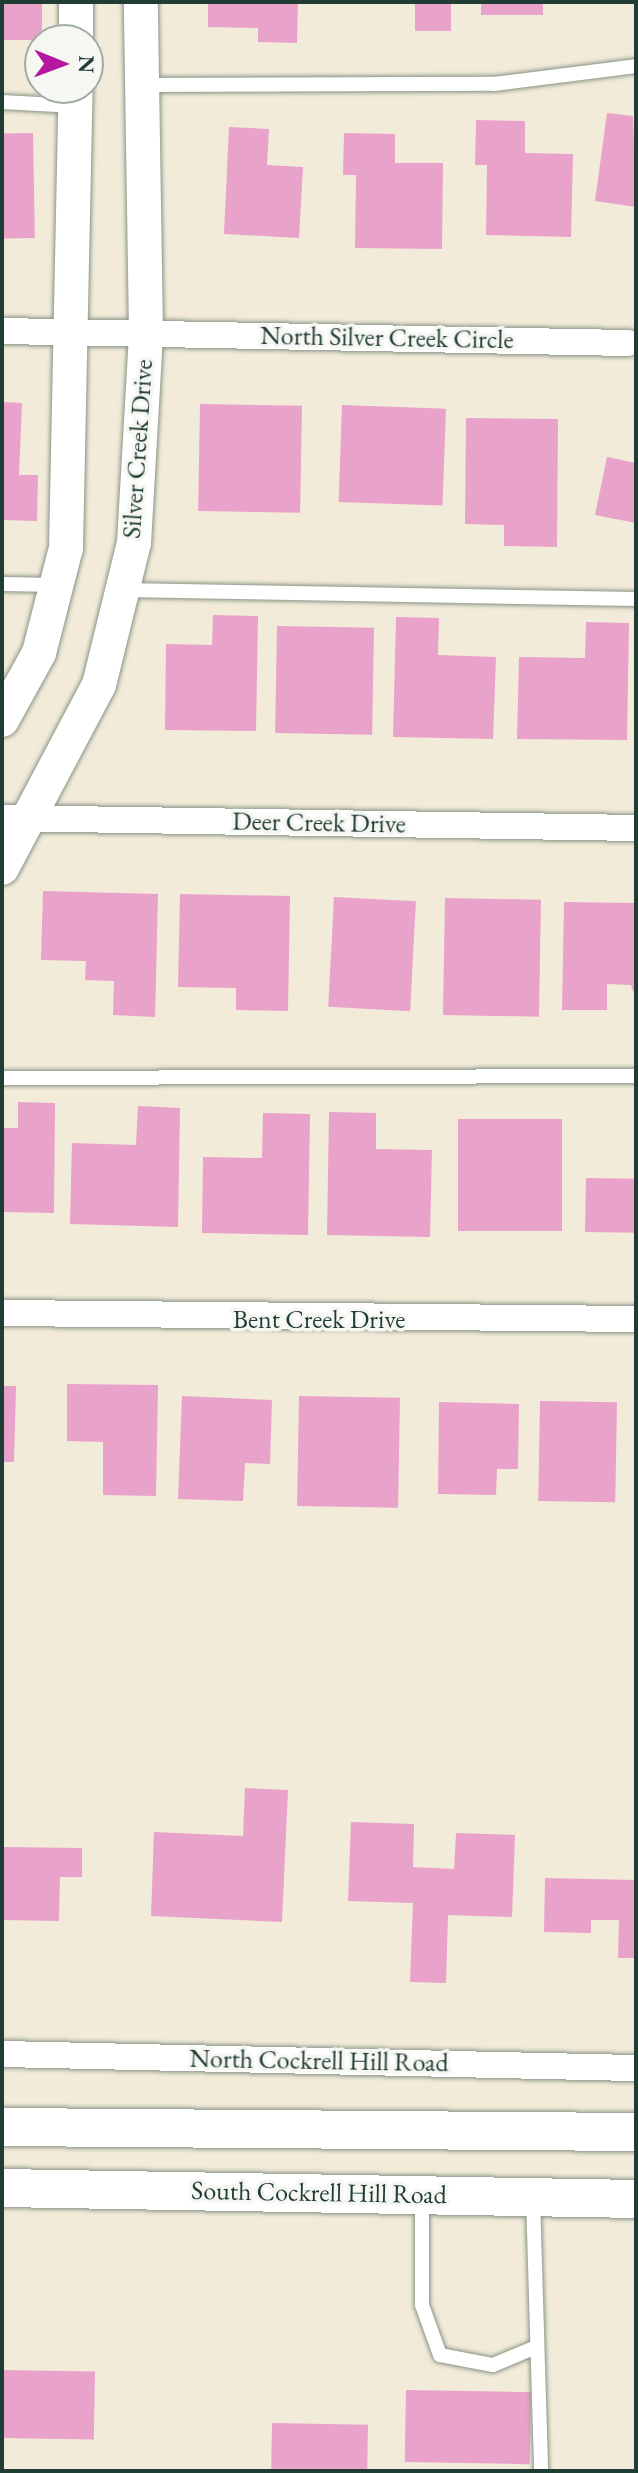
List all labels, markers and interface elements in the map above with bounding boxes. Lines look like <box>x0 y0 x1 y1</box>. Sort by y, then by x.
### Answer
north arrow <box>24 24 104 104</box>
text: N <box>72 55 101 74</box>
street label: North Silver Creek Circle <box>260 320 514 356</box>
street label: Silver Creek Drive <box>116 358 160 540</box>
street label: Deer Creek Drive <box>232 806 406 840</box>
street label: Bent Creek Drive <box>233 1304 405 1336</box>
street label: North Cockrell Hill Road <box>189 2043 449 2079</box>
street label: South Cockrell Hill Road <box>191 2175 447 2211</box>

